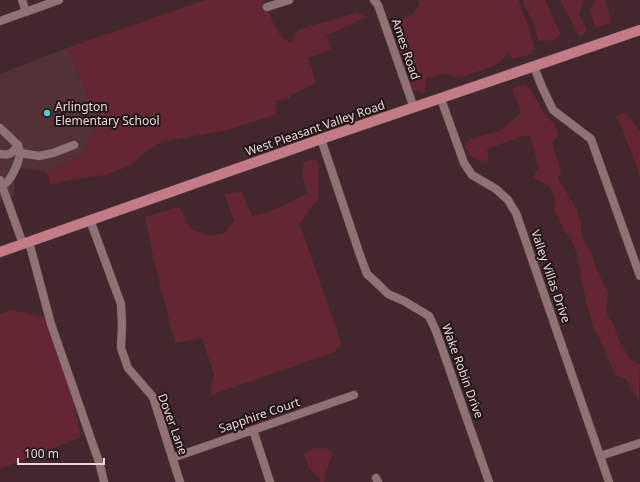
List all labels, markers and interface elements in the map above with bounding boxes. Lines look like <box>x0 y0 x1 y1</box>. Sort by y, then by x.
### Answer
street label: Ames Road <box>388 16 424 82</box>
street label: West Pleasant Valley Road <box>243 96 387 160</box>
place label: Arlington Elementary School <box>55 98 160 129</box>
marker: Arlington Elementary School <box>42 108 52 118</box>
street label: Valley Villas Drive <box>527 227 575 325</box>
street label: Wake Robin Drive <box>438 321 488 421</box>
street label: Dover Lane <box>154 391 192 457</box>
street label: Sapphire Court <box>216 393 302 437</box>
scale bar <box>18 440 104 466</box>
text: 100 m <box>24 445 59 462</box>

